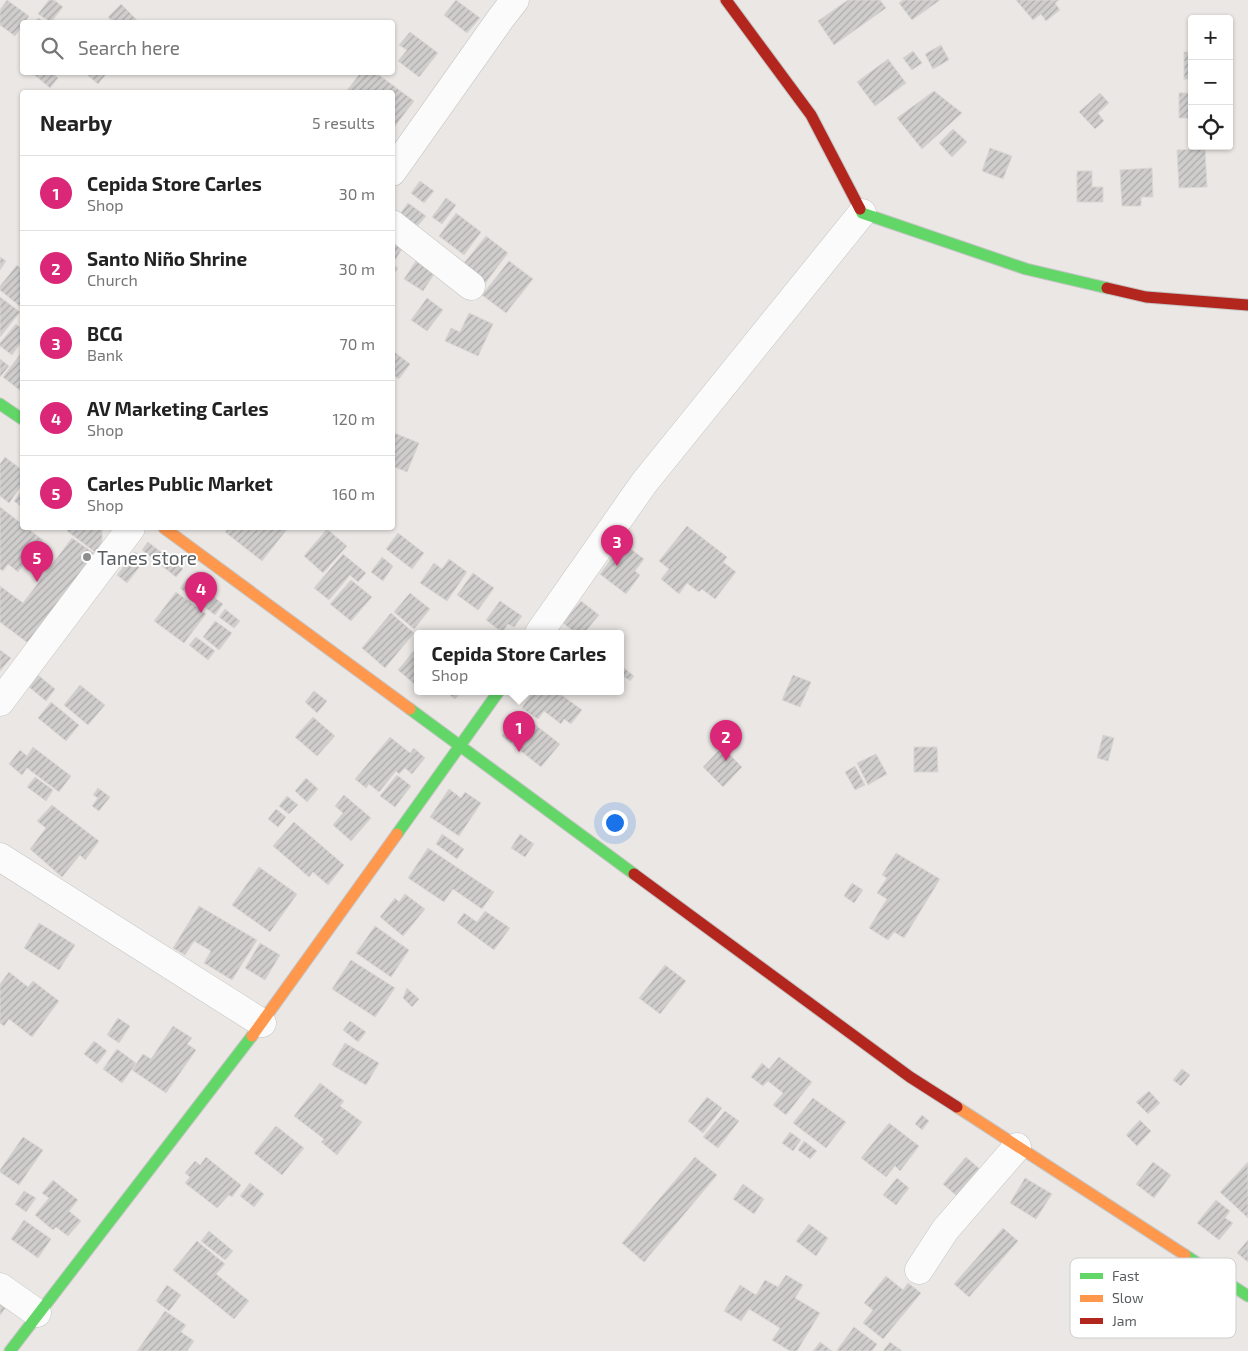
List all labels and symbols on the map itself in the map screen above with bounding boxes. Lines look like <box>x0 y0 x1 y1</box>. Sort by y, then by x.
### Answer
pin: 3 <box>601 525 633 566</box>
pin: 5 <box>21 541 53 582</box>
place label: Tanes store <box>97 546 197 569</box>
marker: Tanes store <box>81 551 93 563</box>
pin: 4 <box>185 572 217 613</box>
pin: 1 <box>503 711 535 752</box>
pin: 2 <box>710 720 742 761</box>
your location <box>602 810 628 836</box>
legend <box>1070 1258 1236 1338</box>
text: Fast <box>1112 1267 1139 1284</box>
text: Slow <box>1112 1289 1144 1306</box>
text: Jam <box>1112 1312 1137 1329</box>

